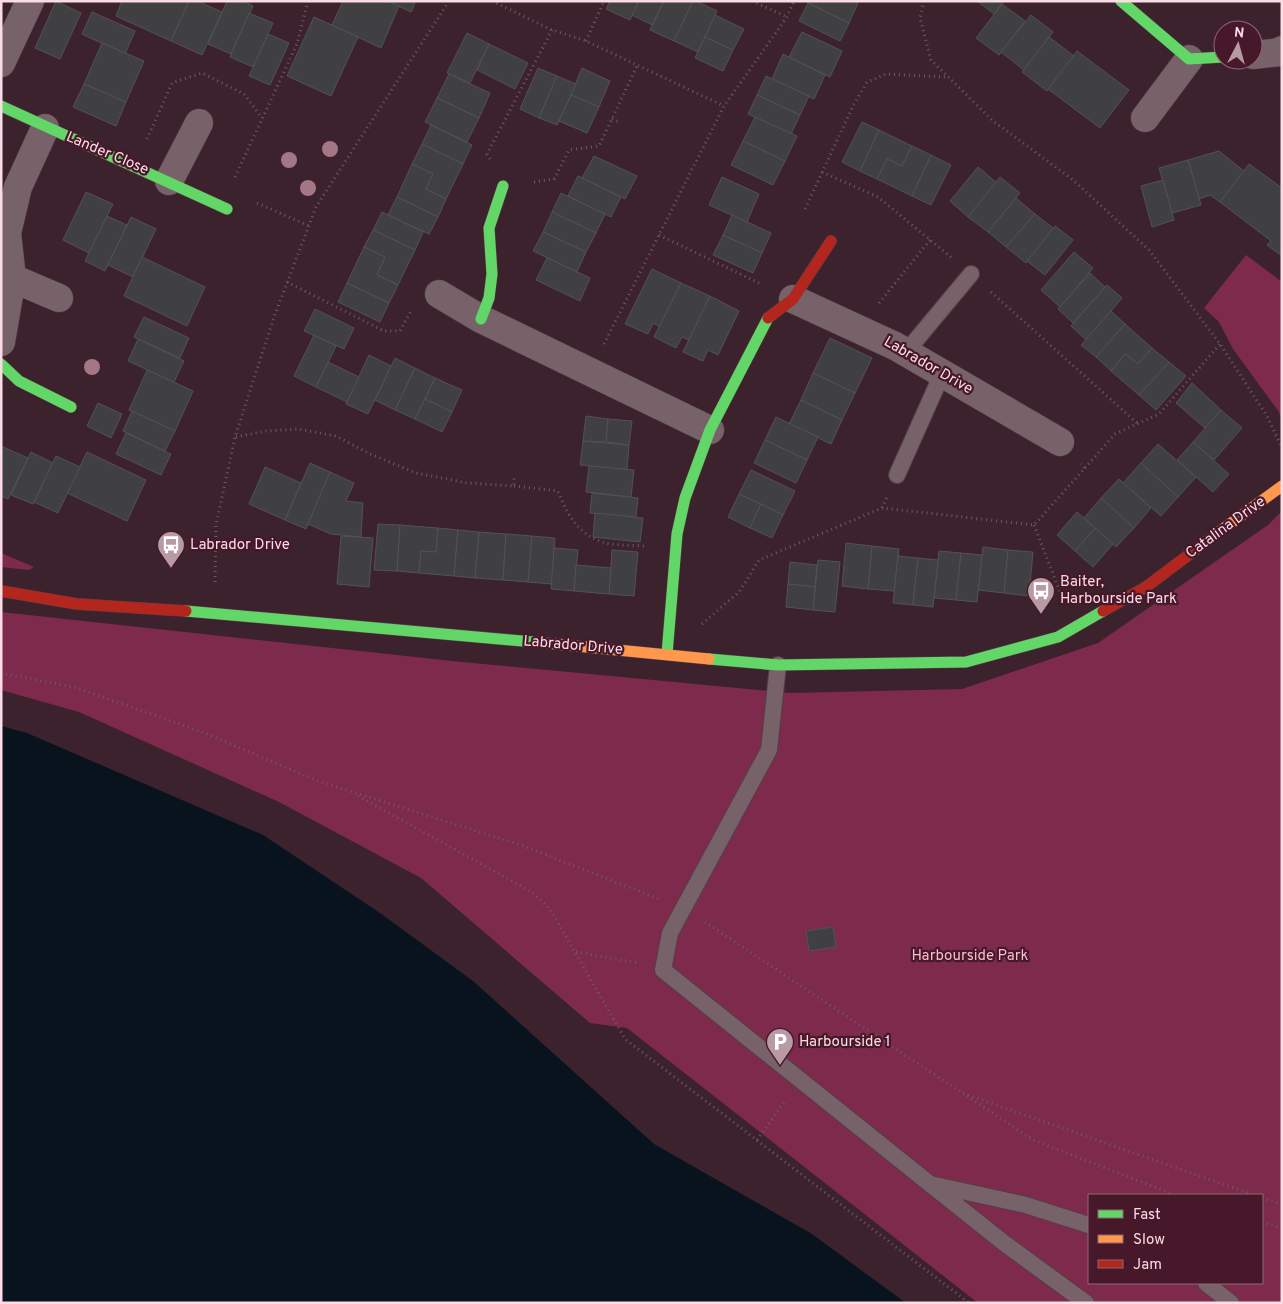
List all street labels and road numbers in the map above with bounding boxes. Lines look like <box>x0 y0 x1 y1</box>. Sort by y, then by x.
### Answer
street label: Lander Close <box>63 128 151 180</box>
street label: Labrador Drive <box>880 333 976 399</box>
street label: Catalina Drive <box>1182 493 1270 563</box>
street label: Labrador Drive <box>522 632 624 660</box>

